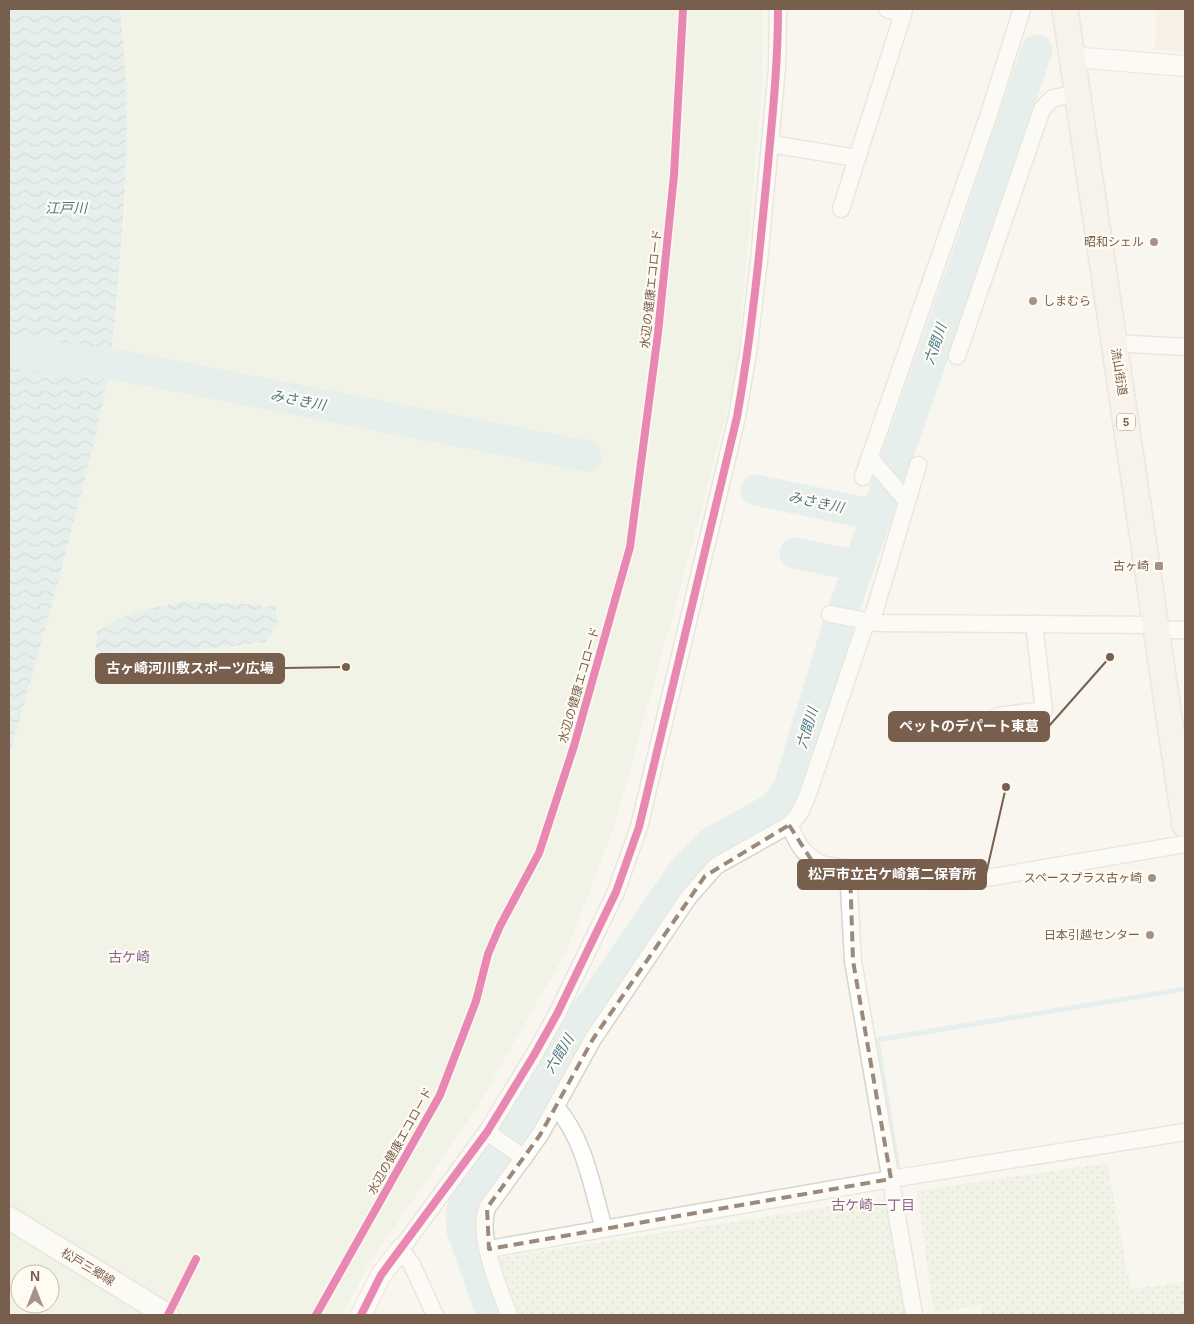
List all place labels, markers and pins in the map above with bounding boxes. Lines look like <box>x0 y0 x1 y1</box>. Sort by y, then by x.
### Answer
place label: 昭和シェル <box>1084 235 1144 249</box>
marker: 昭和シェル <box>1148 236 1160 248</box>
place label: しまむら <box>1043 294 1091 308</box>
marker: しまむら <box>1027 295 1039 307</box>
place label: 古ヶ崎 <box>1113 559 1149 573</box>
marker: 古ヶ崎 <box>1153 560 1165 572</box>
callout: 古ヶ崎河川敷スポーツ広場 <box>96 654 284 683</box>
callout: ペットのデパート東葛 <box>889 712 1049 741</box>
callout: 松戸市立古ケ崎第二保育所 <box>798 860 986 889</box>
place label: スペースプラス古ヶ崎 <box>1024 871 1142 885</box>
marker: スペースプラス古ヶ崎 <box>1146 872 1158 884</box>
place label: 日本引越センター <box>1044 928 1140 942</box>
marker: 日本引越センター <box>1144 929 1156 941</box>

